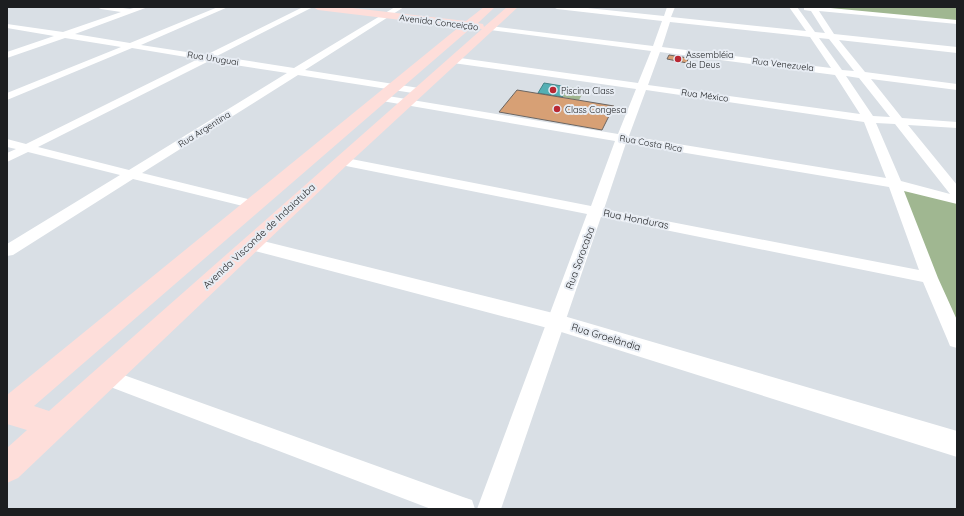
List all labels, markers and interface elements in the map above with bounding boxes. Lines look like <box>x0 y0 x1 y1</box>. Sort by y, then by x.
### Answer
street label: Avenida Conceição <box>399 12 479 32</box>
street label: Rua Uruguai <box>186 49 240 68</box>
place label: Assembléia de Deus <box>686 49 733 70</box>
marker: Assembléia de Deus <box>673 54 683 64</box>
street label: Rua Venezuela <box>751 55 815 73</box>
marker: Piscina Class <box>548 85 558 95</box>
place label: Piscina Class <box>561 85 614 96</box>
street label: Rua México <box>681 86 729 104</box>
marker: Class Congesa <box>552 104 562 114</box>
place label: Class Congesa <box>565 104 626 115</box>
street label: Rua Argentina <box>176 109 232 149</box>
street label: Rua Costa Rica <box>619 132 683 154</box>
street label: Avenida Visconde de Indaiatuba <box>200 180 318 292</box>
street label: Rua Honduras <box>602 206 670 232</box>
street label: Rua Sorocaba <box>563 225 597 291</box>
street label: Rua Groelândia <box>570 320 642 354</box>

